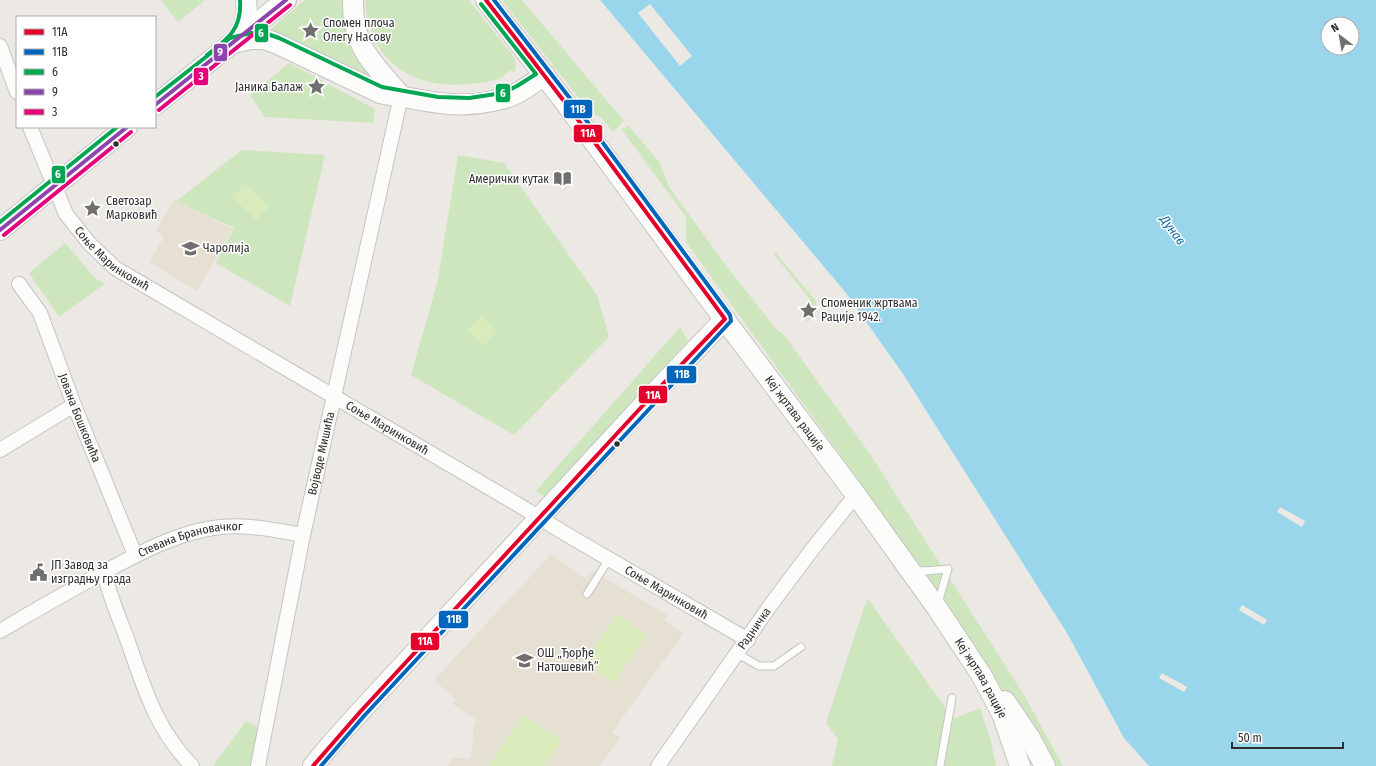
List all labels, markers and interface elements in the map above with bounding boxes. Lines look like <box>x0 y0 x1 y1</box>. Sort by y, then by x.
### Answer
legend <box>16 16 156 128</box>
place label: Спомен плоча Олегу Насову <box>323 16 395 44</box>
north arrow <box>1320 16 1360 56</box>
place icon: Спомен плоча Олегу Насову <box>300 20 320 40</box>
text: N <box>1329 21 1341 35</box>
line badge: 6 <box>254 23 269 43</box>
text: 11A <box>52 25 68 39</box>
text: 6 <box>258 27 264 40</box>
line badge: 9 <box>213 43 228 62</box>
text: 11B <box>52 45 68 59</box>
text: 9 <box>217 46 223 59</box>
text: 6 <box>52 65 58 79</box>
line badge: 3 <box>193 67 209 86</box>
text: 3 <box>197 70 204 83</box>
place icon: Јаника Балаж <box>306 77 326 97</box>
place label: Јаника Балаж <box>235 80 303 94</box>
line badge: 6 <box>495 83 511 103</box>
text: 9 <box>52 85 58 99</box>
text: 6 <box>500 87 506 100</box>
line badge: 11B <box>563 99 593 119</box>
text: 11B <box>570 103 586 116</box>
text: 3 <box>52 105 57 119</box>
line badge: 11A <box>573 124 603 143</box>
text: 11A <box>580 127 597 140</box>
unlabelled marker <box>111 139 121 149</box>
line badge: 6 <box>51 165 66 184</box>
text: 6 <box>55 168 61 181</box>
library icon: Амерички кутак <box>552 169 572 189</box>
place label: Амерички кутак <box>469 172 549 186</box>
place label: Светозар Марковић <box>106 194 158 222</box>
place icon: Светозар Марковић <box>83 198 103 218</box>
water label: Дунав <box>1157 212 1189 248</box>
street label: Соње Маринковић <box>72 224 152 294</box>
school or university icon: Чаролија <box>180 238 200 258</box>
place label: Чаролија <box>203 241 250 255</box>
place label: Споменик жртвама Рације 1942. <box>821 296 918 324</box>
place icon: Споменик жртвама Рације 1942. <box>798 300 818 320</box>
line badge: 11B <box>666 365 697 384</box>
text: 11B <box>674 368 690 381</box>
street label: Јована Бошковића <box>56 372 104 465</box>
street label: Кеј жртава рације <box>762 373 828 454</box>
line badge: 11A <box>638 385 668 404</box>
text: 11A <box>645 389 662 402</box>
street label: Соње Маринковић <box>343 398 431 458</box>
street label: Војводе Мишића <box>305 410 337 496</box>
unlabelled marker <box>612 439 622 449</box>
street label: Стевана Брановачког <box>136 519 243 560</box>
place label: ЈП Завод за изградњу града <box>51 558 131 586</box>
public building icon: ЈП Завод за изградњу града <box>28 562 48 582</box>
street label: Соње Маринковић <box>622 563 711 622</box>
street label: Радничка <box>735 605 774 652</box>
line badge: 11B <box>438 610 469 629</box>
text: 11B <box>446 613 462 626</box>
line badge: 11A <box>410 632 440 651</box>
text: 11A <box>417 635 434 648</box>
street label: Кеј жртава рације <box>952 635 1010 721</box>
place label: ОШ „Ђорђе Натошевић” <box>537 646 599 674</box>
school or university icon: ОШ „Ђорђе Натошевић” <box>514 650 534 670</box>
scale bar <box>1232 724 1343 750</box>
text: 50 m <box>1238 731 1262 745</box>

